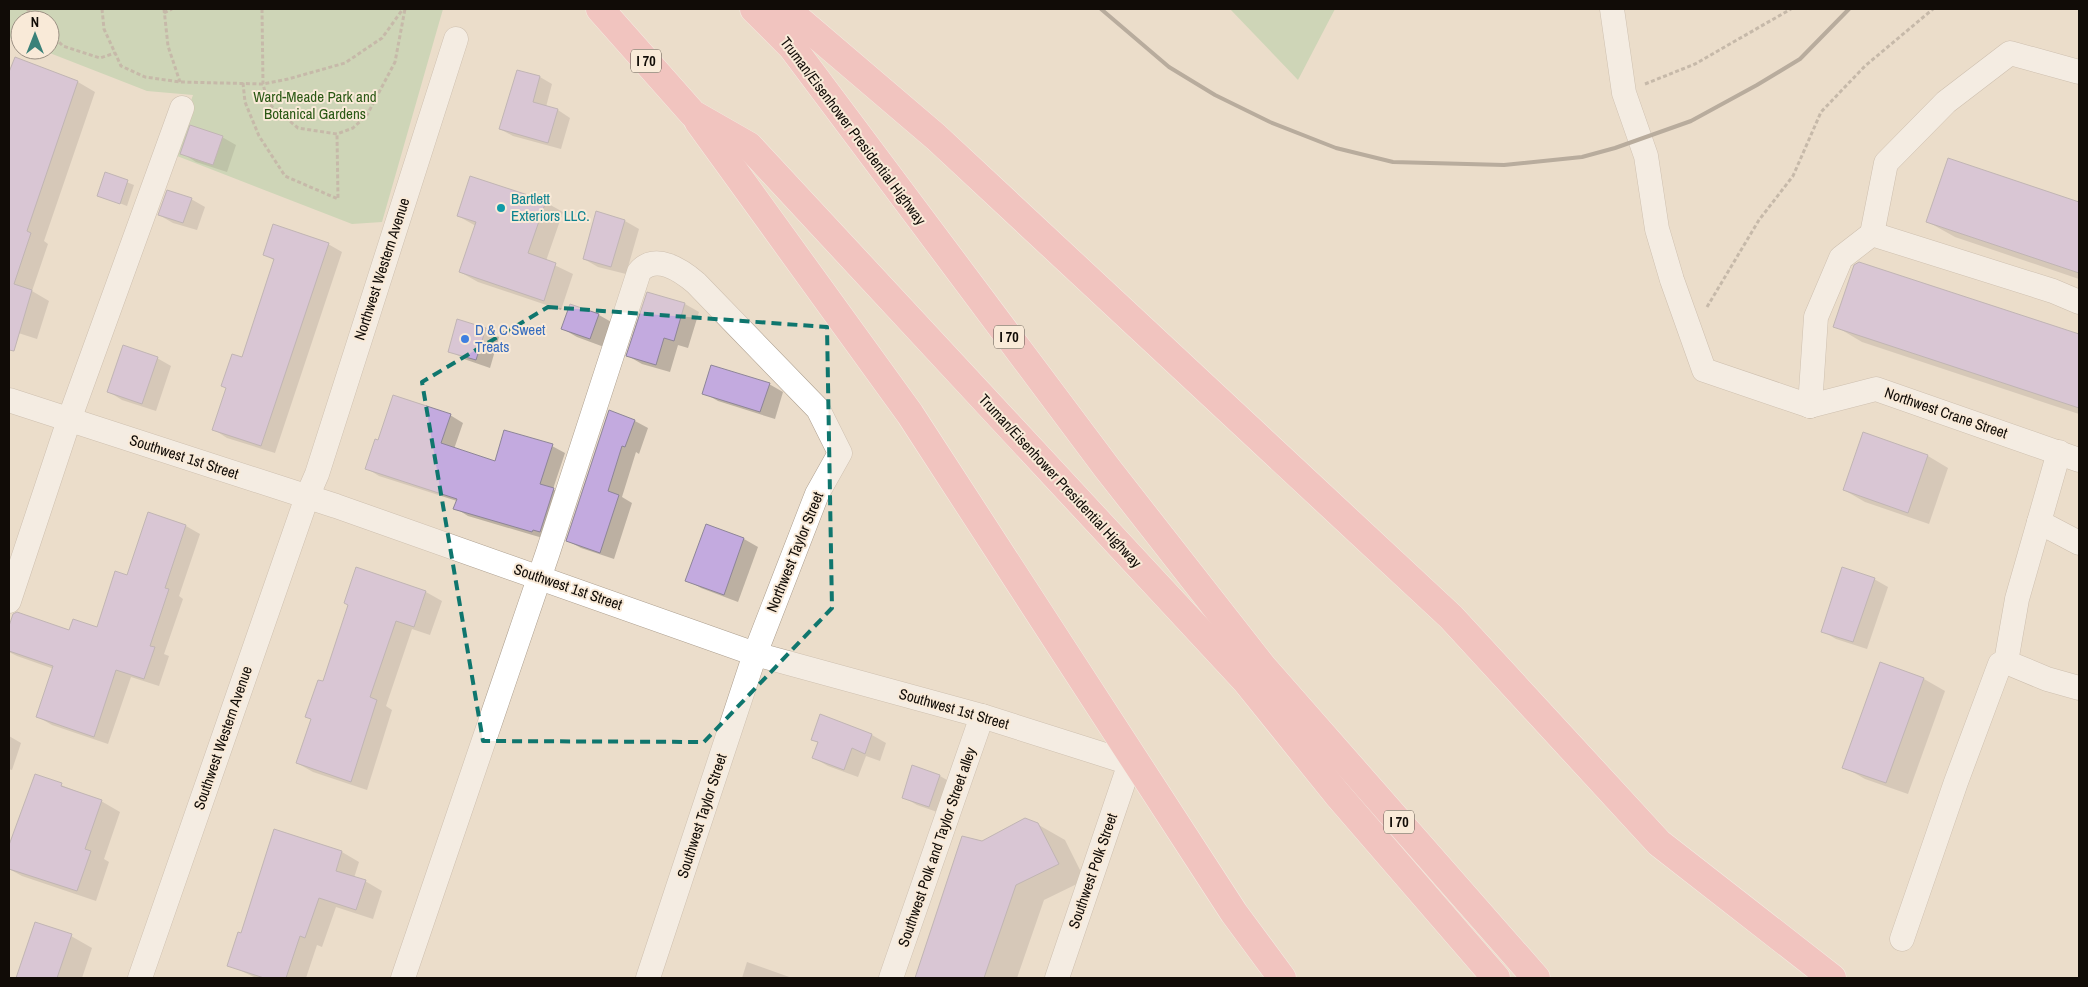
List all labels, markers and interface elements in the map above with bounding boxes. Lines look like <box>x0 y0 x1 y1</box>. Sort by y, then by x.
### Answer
north arrow <box>10 10 60 60</box>
text: N <box>31 13 39 31</box>
street label: Truman/Eisenhower Presidential Highway <box>776 32 932 230</box>
road number: I 70 <box>631 49 661 72</box>
park label: Ward-Meade Park and Botanical Gardens <box>253 86 377 124</box>
place label: Bartlett Exteriors LLC. <box>511 188 590 226</box>
street label: Northwest Western Avenue <box>349 195 415 343</box>
marker: Bartlett Exteriors LLC. <box>495 202 507 214</box>
place label: D & C Sweet Treats <box>475 319 546 357</box>
road number: I 70 <box>994 326 1024 348</box>
marker: D & C Sweet Treats <box>459 333 471 345</box>
street label: Northwest Crane Street <box>1882 382 2011 444</box>
street label: Truman/Eisenhower Presidential Highway <box>974 389 1147 573</box>
street label: Southwest 1st Street <box>127 429 242 484</box>
street label: Northwest Taylor Street <box>761 488 828 615</box>
street label: Southwest 1st Street <box>511 558 626 615</box>
street label: Southwest Western Avenue <box>188 663 257 813</box>
street label: Southwest 1st Street <box>897 683 1012 734</box>
street label: Southwest Polk and Taylor Street alley <box>892 743 981 950</box>
street label: Southwest Taylor Street <box>671 750 732 881</box>
street label: Southwest Polk Street <box>1063 810 1122 931</box>
road number: I 70 <box>1384 810 1414 834</box>

